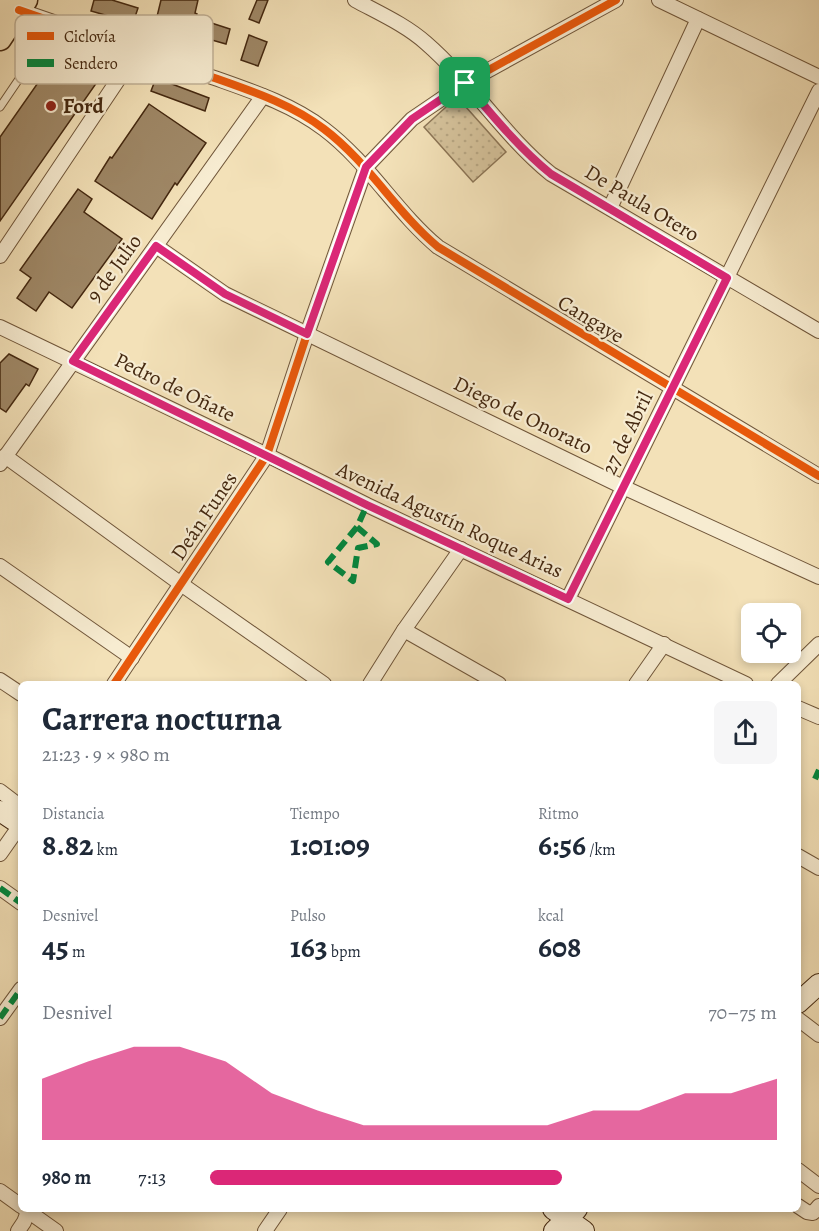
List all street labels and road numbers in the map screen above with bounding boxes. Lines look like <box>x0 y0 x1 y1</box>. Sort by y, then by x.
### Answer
street label: De Paula Otero <box>580 158 704 248</box>
street label: 9 de Julio <box>80 228 148 308</box>
street label: Cangaye <box>553 288 629 350</box>
street label: Pedro de Oñate <box>110 346 240 428</box>
street label: Diego de Onorato <box>449 369 597 461</box>
street label: 27 de Abril <box>595 387 659 479</box>
street label: Avenida Agustín Roque Arias <box>331 455 568 585</box>
street label: Deán Funes <box>164 466 244 566</box>

